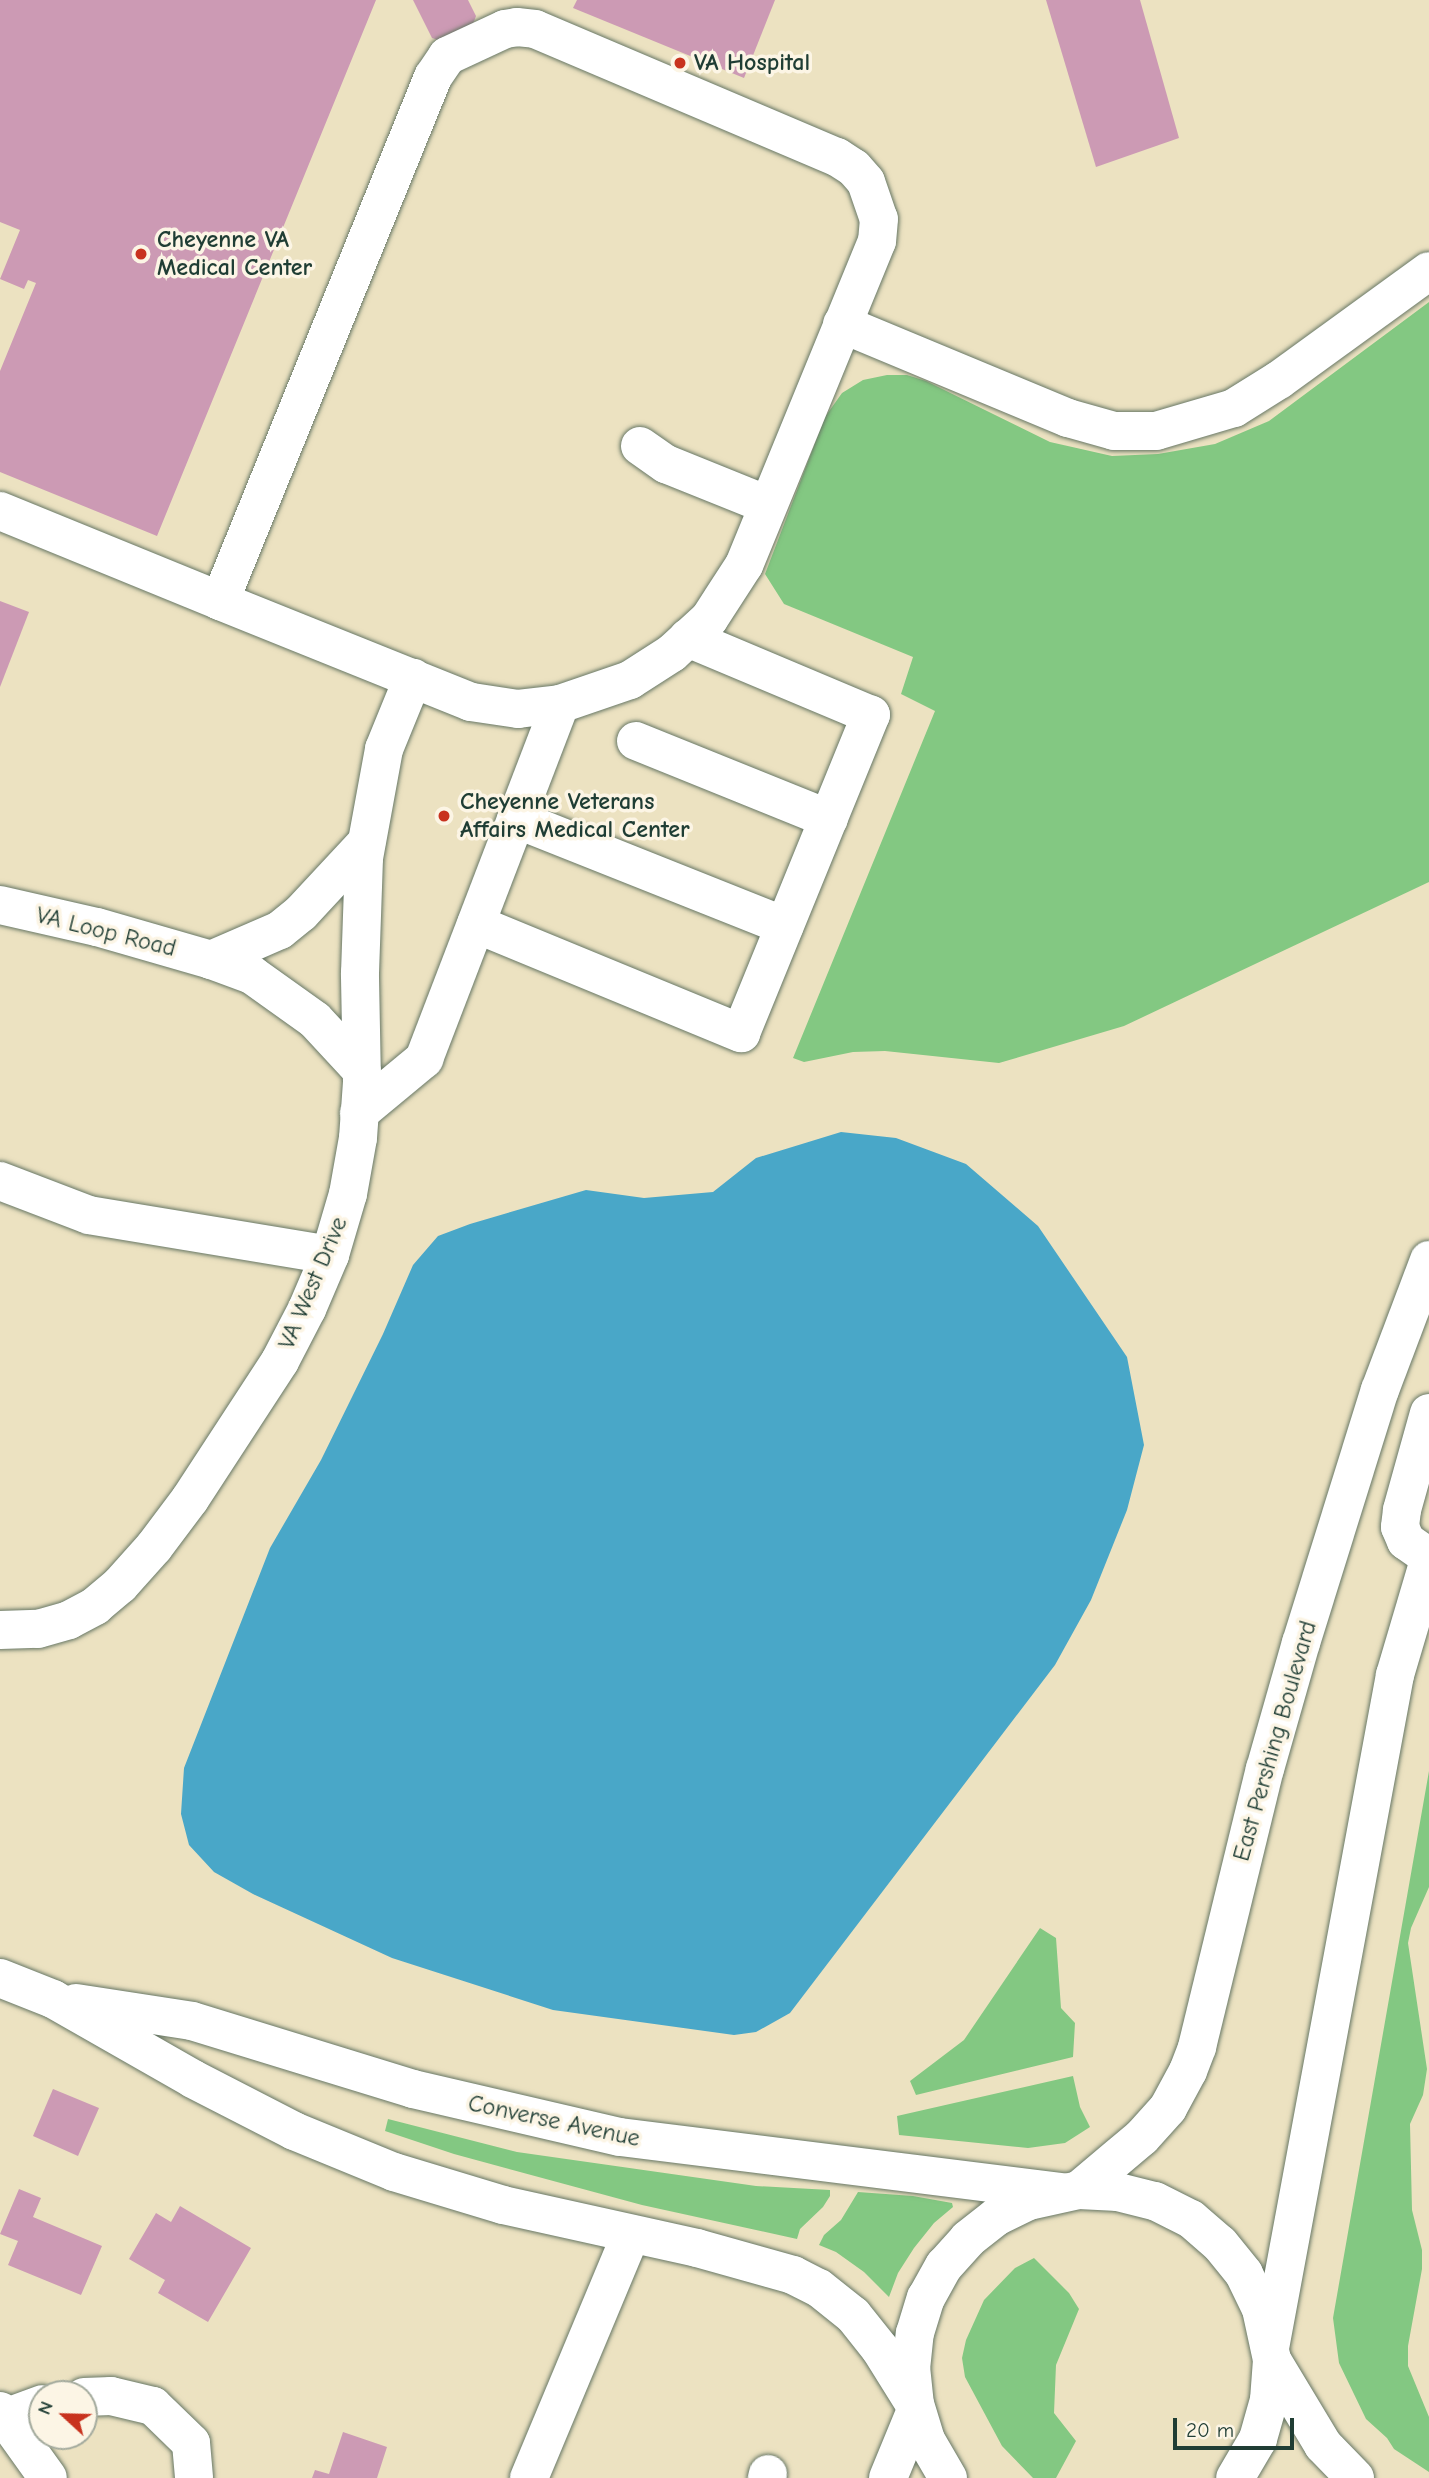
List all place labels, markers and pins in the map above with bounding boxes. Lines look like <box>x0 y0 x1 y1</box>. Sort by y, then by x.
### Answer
place label: VA Hospital <box>694 49 810 77</box>
marker: VA Hospital <box>672 55 688 71</box>
place label: Cheyenne VA Medical Center <box>157 226 312 282</box>
marker: Cheyenne VA Medical Center <box>131 244 151 264</box>
place label: Cheyenne Veterans Affairs Medical Center <box>460 788 690 844</box>
marker: Cheyenne Veterans Affairs Medical Center <box>434 806 454 826</box>

